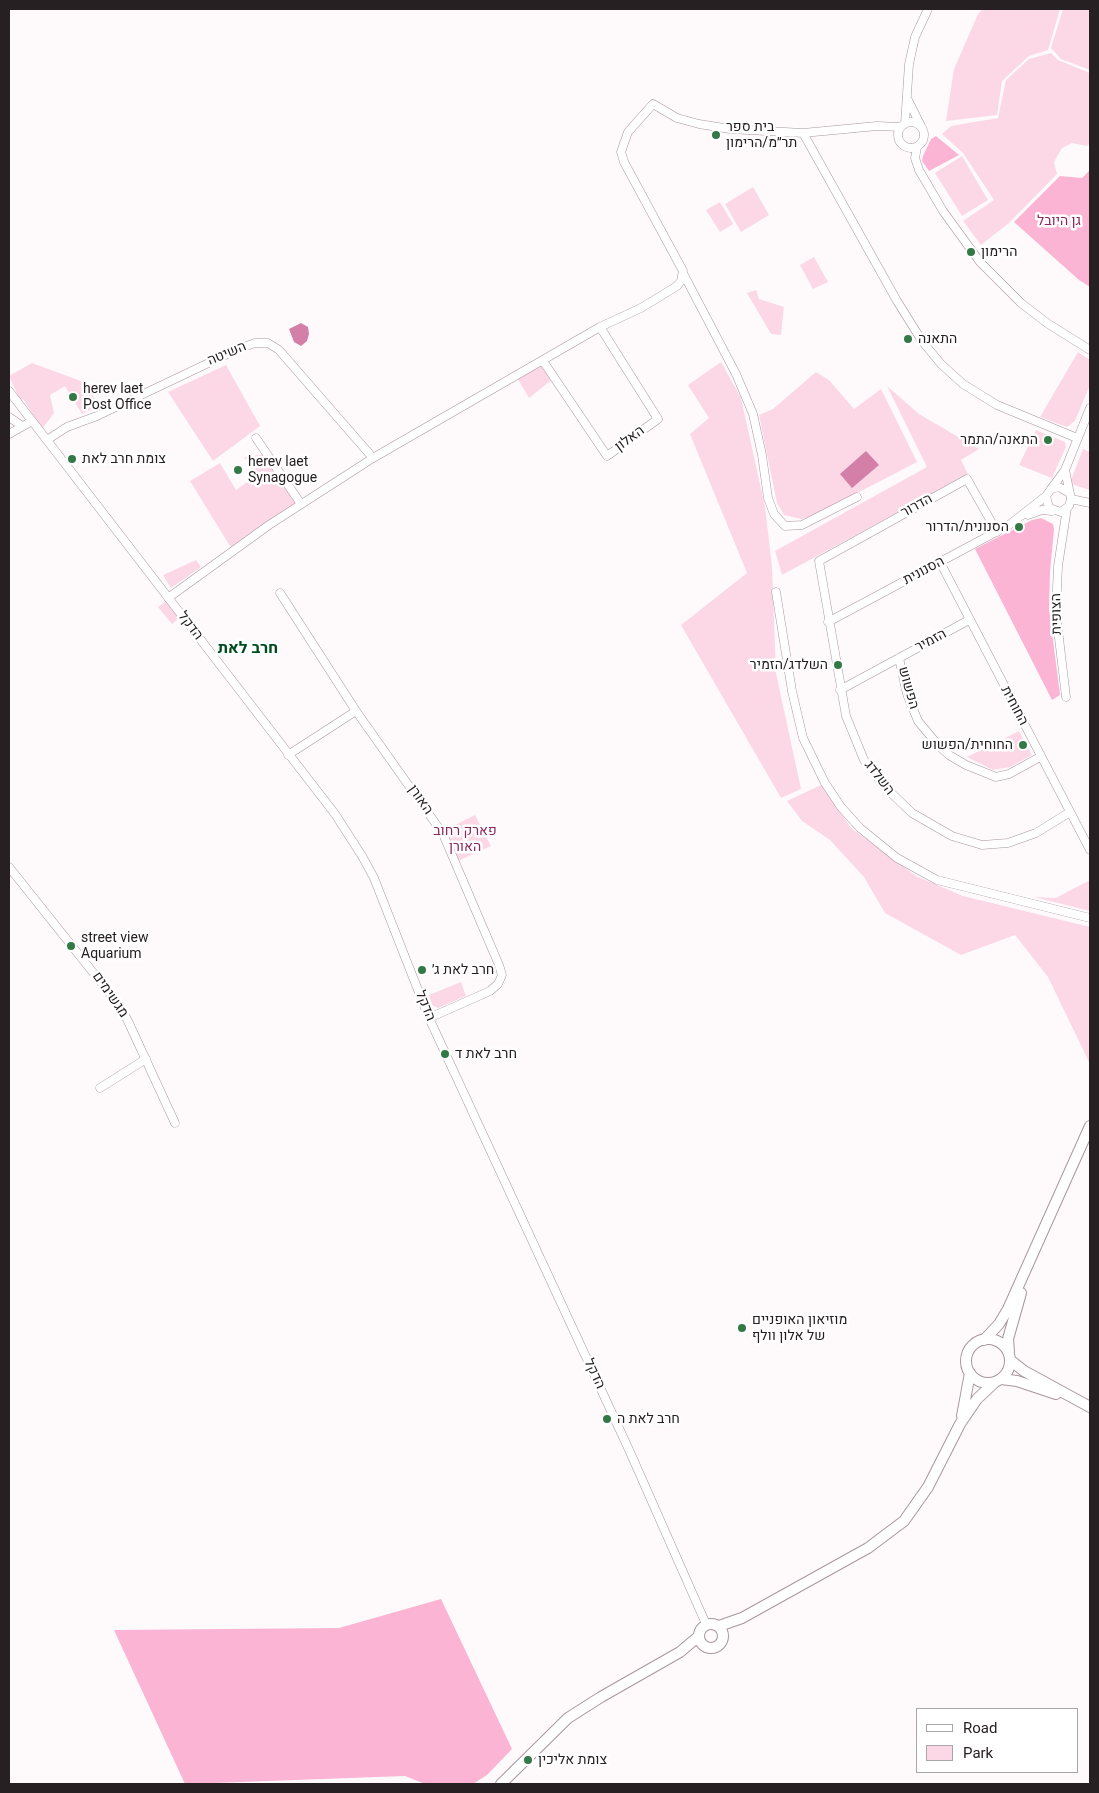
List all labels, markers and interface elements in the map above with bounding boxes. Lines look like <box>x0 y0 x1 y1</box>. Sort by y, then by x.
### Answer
place label: בית ספר תר״מ/הרימון <box>726 119 797 152</box>
marker: בית ספר תר״מ/הרימון <box>710 129 722 141</box>
park label: גן היובל <box>1037 213 1081 229</box>
place label: הרימון <box>981 244 1017 260</box>
marker: הרימון <box>965 246 977 258</box>
place label: התאנה <box>918 331 957 347</box>
marker: התאנה <box>902 333 914 345</box>
street label: השיטה <box>205 338 249 370</box>
place label: herev laet Post Office <box>83 381 151 414</box>
marker: herev laet Post Office <box>67 391 79 403</box>
street label: האלון <box>612 423 648 455</box>
place label: התאנה/התמר <box>960 432 1038 448</box>
marker: התאנה/התמר <box>1042 434 1054 446</box>
place label: צומת חרב לאת <box>82 451 166 467</box>
marker: צומת חרב לאת <box>66 453 78 465</box>
place label: herev laet Synagogue <box>248 454 317 487</box>
marker: herev laet Synagogue <box>232 464 244 476</box>
street label: הדרור <box>898 491 936 521</box>
place label: הסנונית/הדרור <box>925 519 1009 535</box>
marker: הסנונית/הדרור <box>1013 521 1025 533</box>
street label: הסנונית <box>900 553 948 589</box>
street label: הצופית <box>1048 593 1066 635</box>
street label: הדקל <box>174 608 206 644</box>
street label: הזמיר <box>912 626 950 656</box>
district label: חרב לאת <box>218 639 278 659</box>
place label: השלדג/הזמיר <box>750 657 828 673</box>
marker: השלדג/הזמיר <box>832 659 844 671</box>
street label: הפשוש <box>894 665 922 711</box>
street label: החוחית <box>997 683 1031 729</box>
place label: החוחית/הפשוש <box>922 737 1013 753</box>
marker: החוחית/הפשוש <box>1017 739 1029 751</box>
street label: השלדג <box>860 757 898 799</box>
street label: האורן <box>404 782 436 818</box>
park label: פארק רחוב האורן <box>433 823 497 856</box>
place label: street view Aquarium <box>81 930 148 962</box>
marker: street view Aquarium <box>65 940 77 952</box>
place label: חרב לאת ג׳ <box>432 962 494 978</box>
marker: חרב לאת ג׳ <box>416 964 428 976</box>
street label: מגשימים <box>88 969 132 1021</box>
street label: הדקל <box>411 988 439 1024</box>
place label: חרב לאת ד <box>455 1046 517 1062</box>
marker: חרב לאת ד <box>439 1048 451 1060</box>
place label: מוזיאון האופניים של אלון וולף <box>752 1312 847 1344</box>
marker: מוזיאון האופניים של אלון וולף <box>736 1322 748 1334</box>
street label: הדקל <box>580 1356 608 1392</box>
place label: חרב לאת ה <box>617 1411 680 1427</box>
marker: חרב לאת ה <box>601 1413 613 1425</box>
legend <box>916 1708 1079 1773</box>
text: Road <box>963 1719 997 1737</box>
text: Park <box>963 1744 993 1762</box>
place label: צומת אליכין <box>538 1752 607 1768</box>
marker: צומת אליכין <box>522 1754 534 1766</box>

